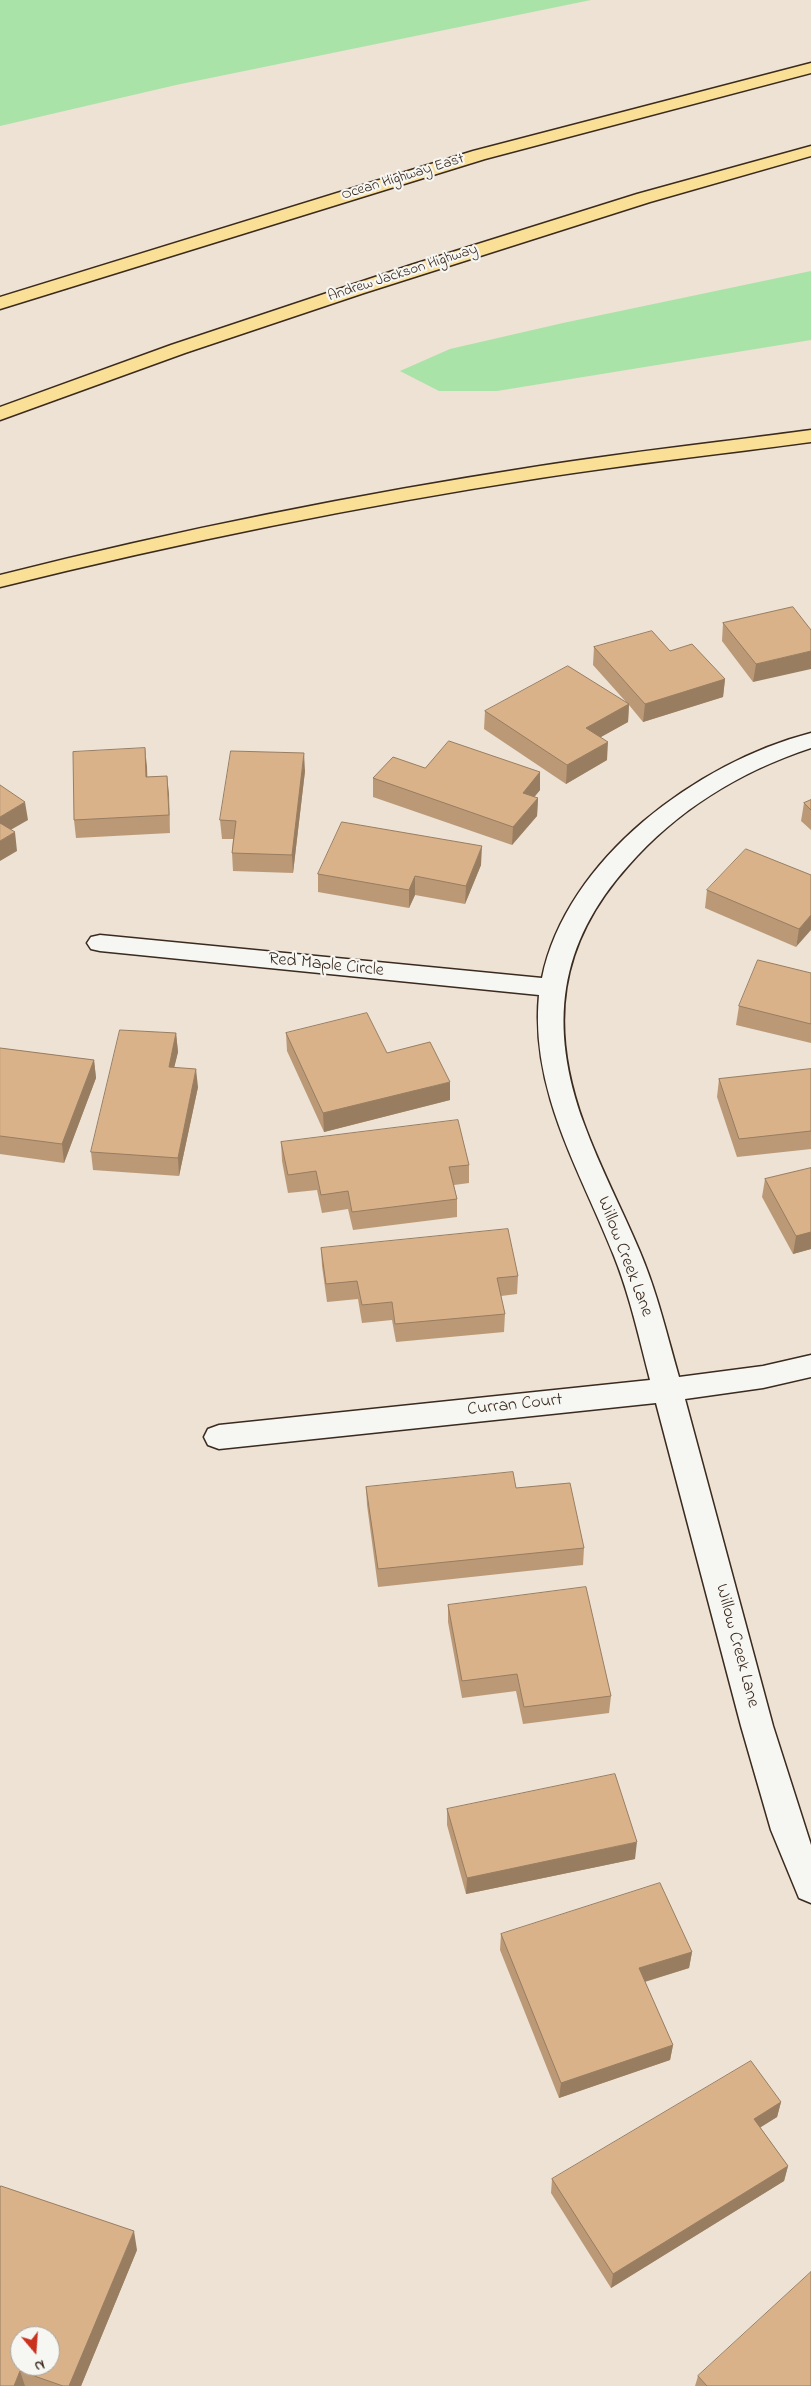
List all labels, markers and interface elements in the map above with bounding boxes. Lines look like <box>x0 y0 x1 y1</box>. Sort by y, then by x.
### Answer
street label: Ocean Highway East <box>340 151 466 205</box>
street label: Andrew Jackson Highway <box>326 241 480 307</box>
street label: Red Maple Circle <box>267 949 385 983</box>
street label: Willow Creek Lane <box>591 1194 657 1320</box>
street label: Curran Court <box>466 1390 564 1422</box>
street label: Willow Creek Lane <box>709 1582 763 1710</box>
north arrow <box>10 2326 60 2376</box>
text: N <box>32 2353 47 2376</box>

